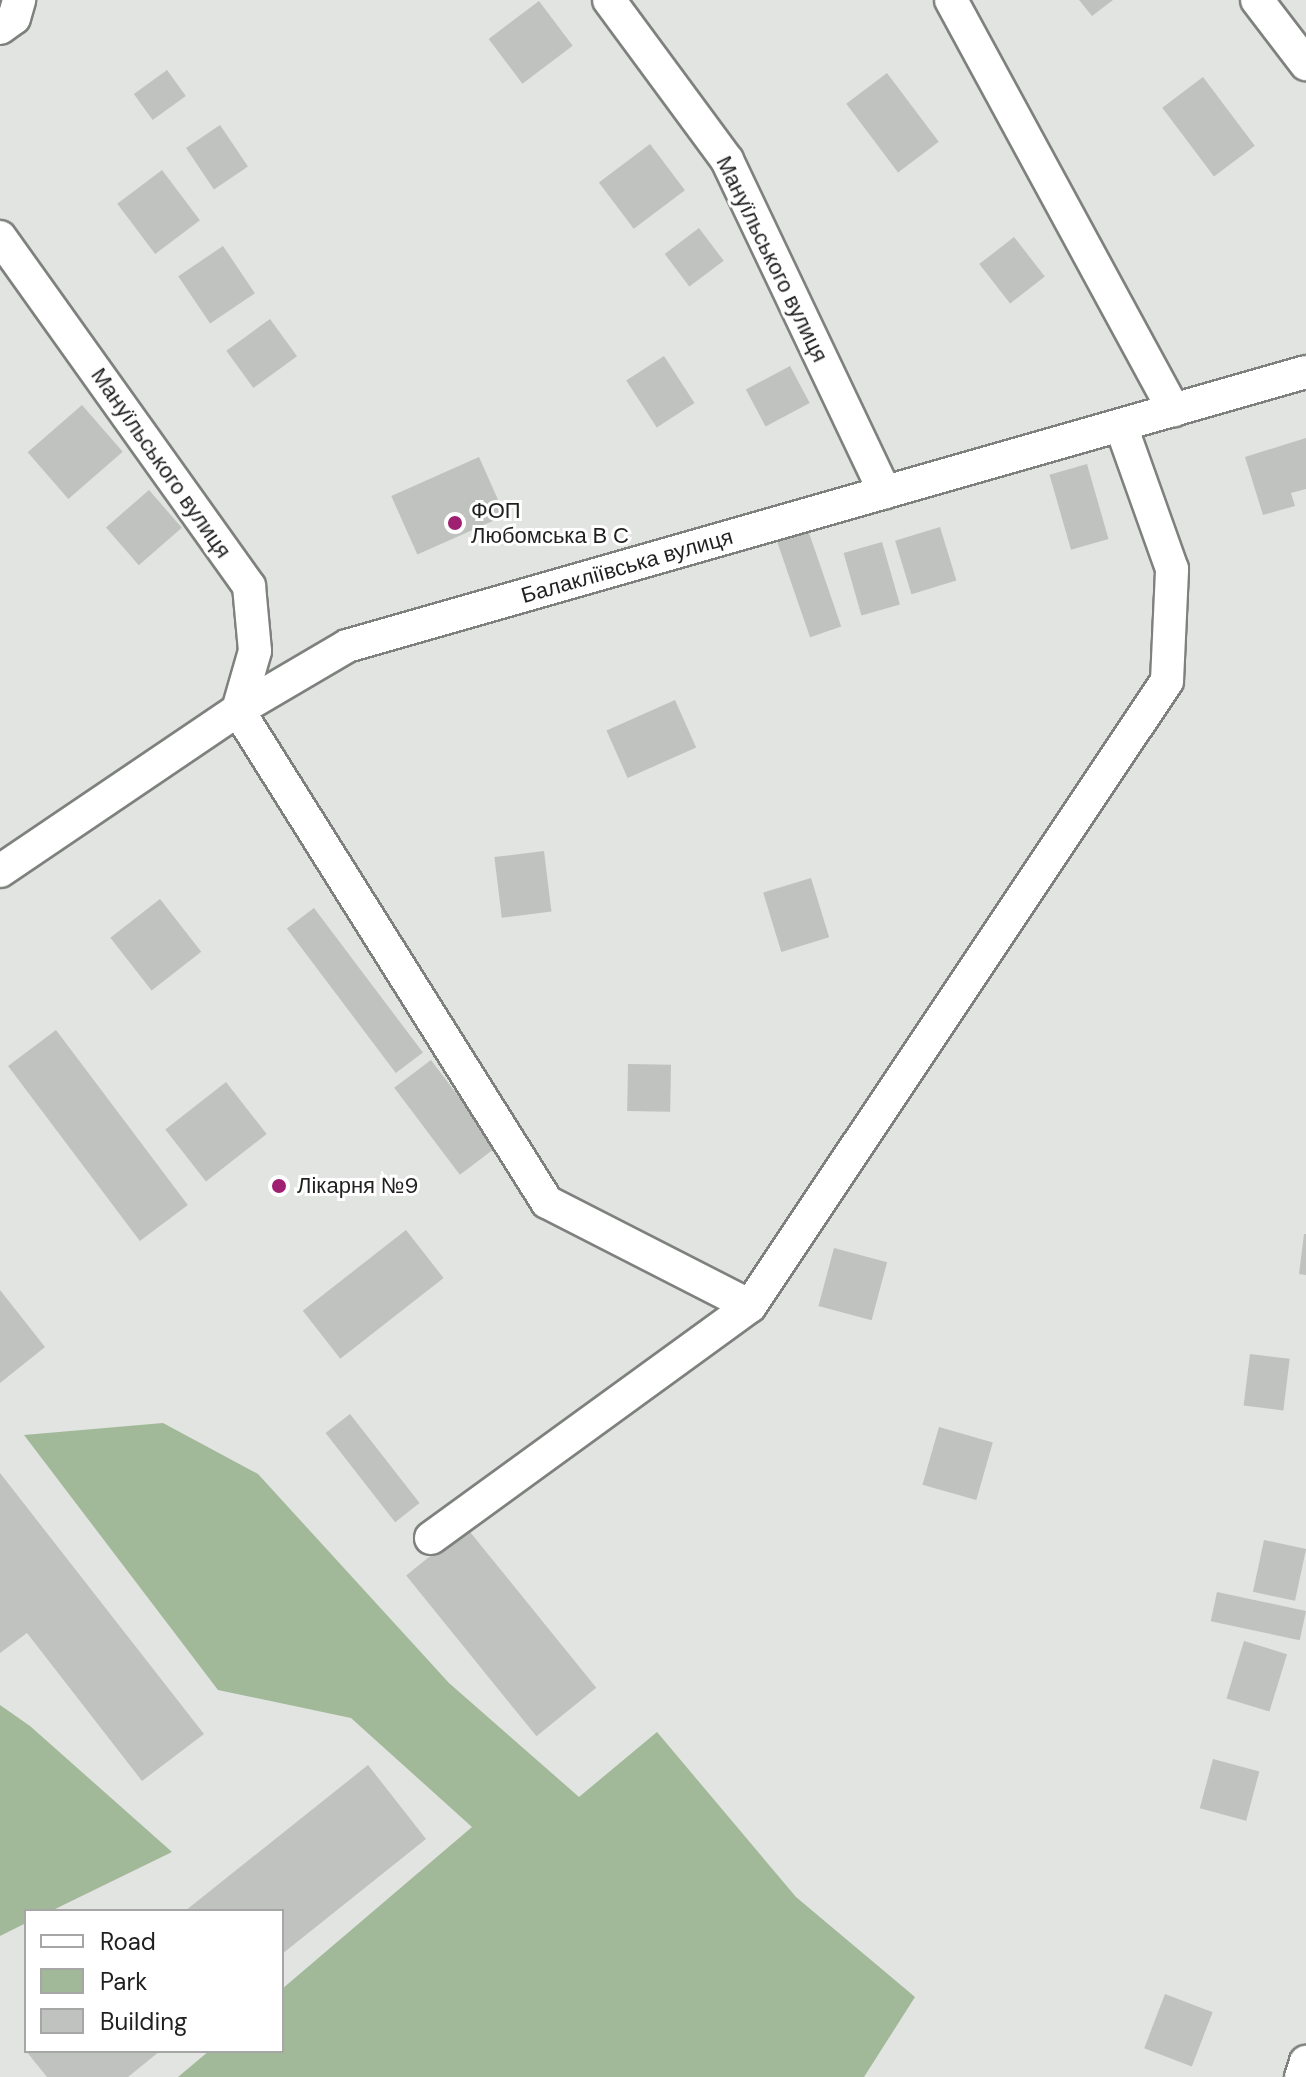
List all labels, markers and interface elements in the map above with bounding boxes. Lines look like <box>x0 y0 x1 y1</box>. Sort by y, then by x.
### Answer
street label: Мануїльського вулиця <box>711 152 833 366</box>
street label: Мануїльського вулиця <box>85 363 237 563</box>
place label: ФОП Любомська В С <box>471 497 629 548</box>
marker: ФОП Любомська В С <box>446 514 464 532</box>
street label: Балакліївська вулиця <box>518 523 736 609</box>
place label: Лікарня №9 <box>297 1173 418 1199</box>
marker: Лікарня №9 <box>268 1175 290 1197</box>
legend <box>24 1909 284 2053</box>
text: Road <box>100 1926 156 1957</box>
text: Park <box>100 1966 147 1997</box>
text: Building <box>100 2006 187 2037</box>

